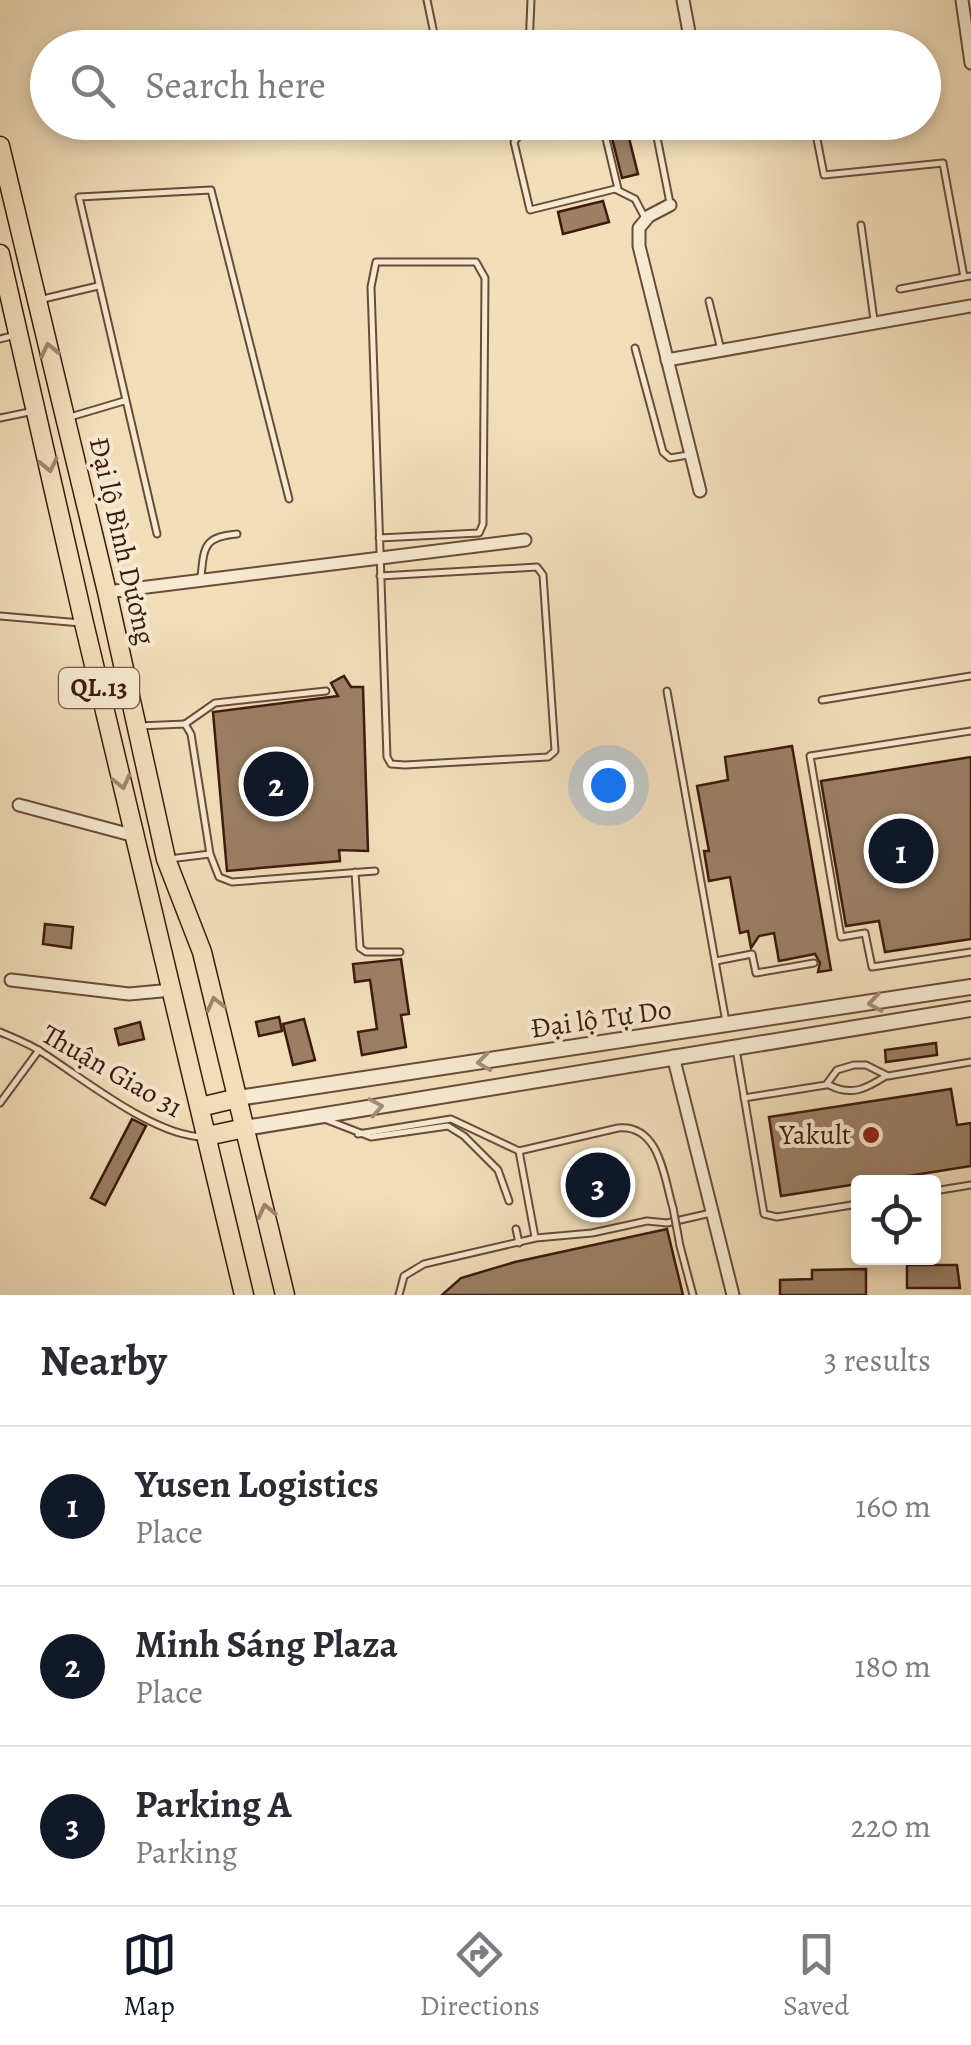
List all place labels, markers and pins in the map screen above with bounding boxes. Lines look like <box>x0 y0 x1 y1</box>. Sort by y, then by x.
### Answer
pin: 2 <box>244 746 308 822</box>
pin: 1 <box>868 814 934 888</box>
place label: Yakult <box>778 1116 851 1154</box>
marker: Yakult <box>860 1124 882 1146</box>
pin: 3 <box>566 1148 630 1222</box>

